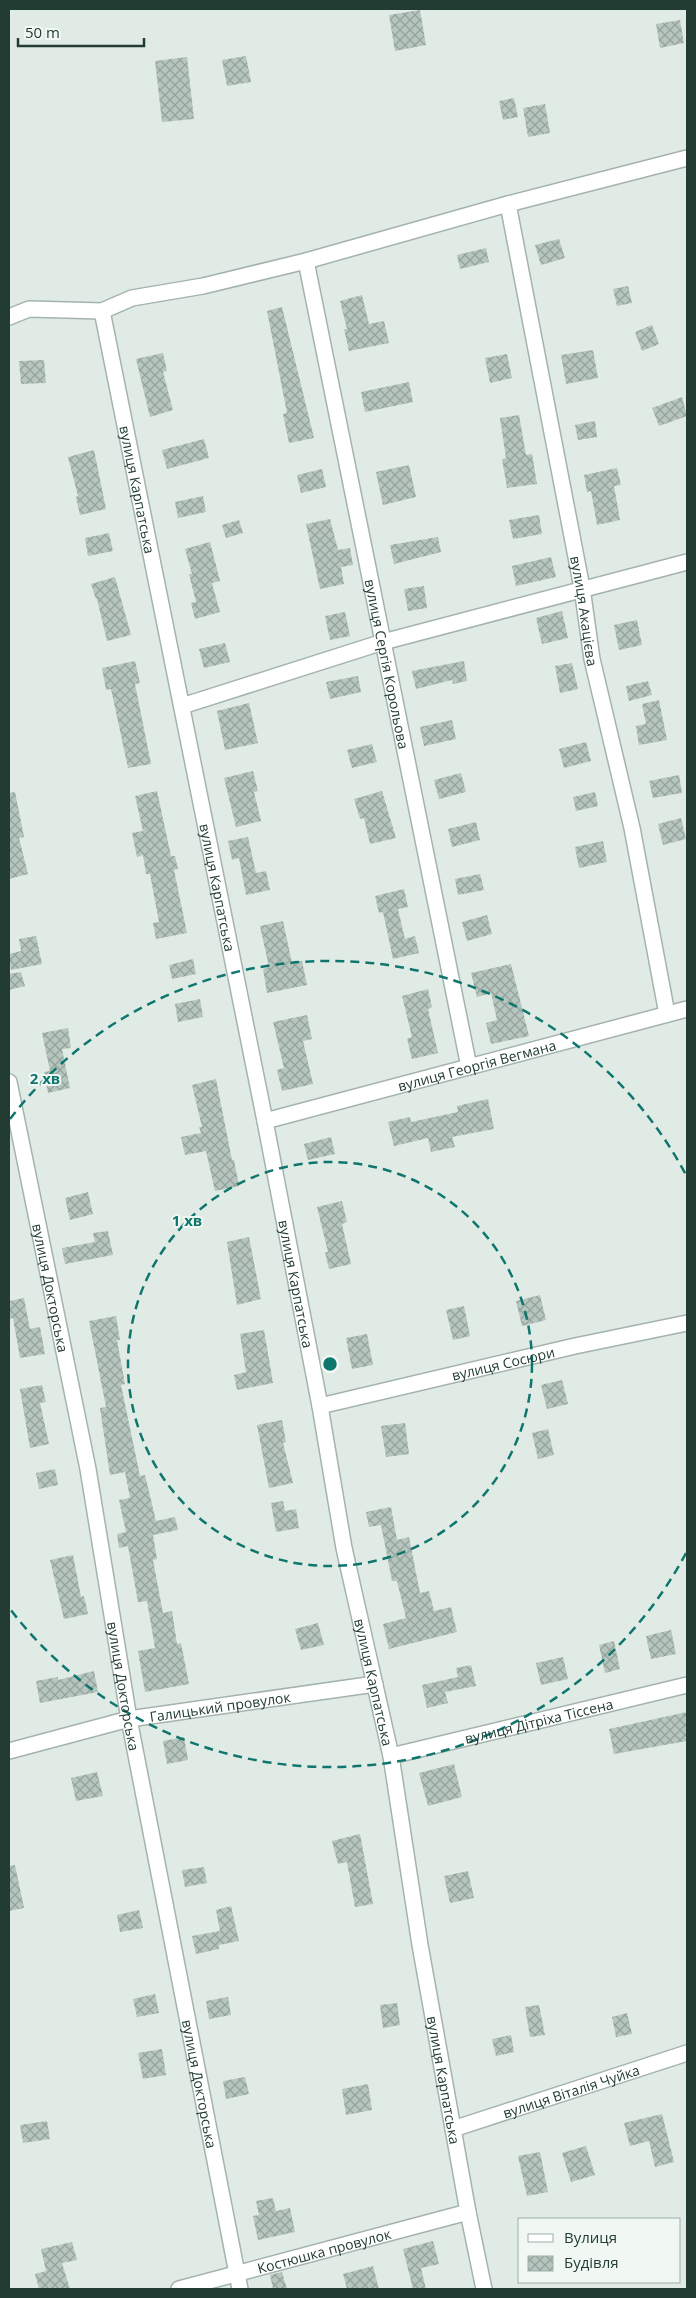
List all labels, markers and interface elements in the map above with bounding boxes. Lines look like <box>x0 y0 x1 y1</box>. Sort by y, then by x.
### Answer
scale bar <box>18 15 144 47</box>
text: 50 m <box>25 22 60 42</box>
street label: вулиця Карпатська <box>116 424 160 555</box>
street label: вулиця Акацієва <box>567 554 603 668</box>
street label: вулиця Сергія Корольова <box>361 577 414 750</box>
street label: вулиця Карпатська <box>196 822 240 953</box>
street label: вулиця Георгія Вегмана <box>395 1035 558 1095</box>
text: 2 хв <box>30 1068 60 1088</box>
text: 1 хв <box>172 1210 202 1230</box>
street label: вулиця Карпатська <box>275 1218 318 1349</box>
street label: вулиця Докторська <box>29 1222 73 1354</box>
street label: вулиця Сосюри <box>450 1342 556 1384</box>
centre of rings <box>321 1355 339 1373</box>
street label: вулиця Карпатська <box>351 1617 398 1748</box>
street label: вулиця Докторська <box>104 1620 144 1752</box>
street label: Галицький провулок <box>148 1687 292 1725</box>
street label: вулиця Дітріха Тіссена <box>463 1694 615 1748</box>
street label: вулиця Карпатська <box>423 2014 465 2146</box>
street label: вулиця Докторська <box>178 2018 222 2150</box>
street label: вулиця Віталія Чуйка <box>500 2060 642 2122</box>
legend <box>518 2218 681 2283</box>
street label: Костюшка провулок <box>255 2223 394 2277</box>
text: Вулиця <box>564 2227 617 2247</box>
text: Будівля <box>564 2252 619 2272</box>

